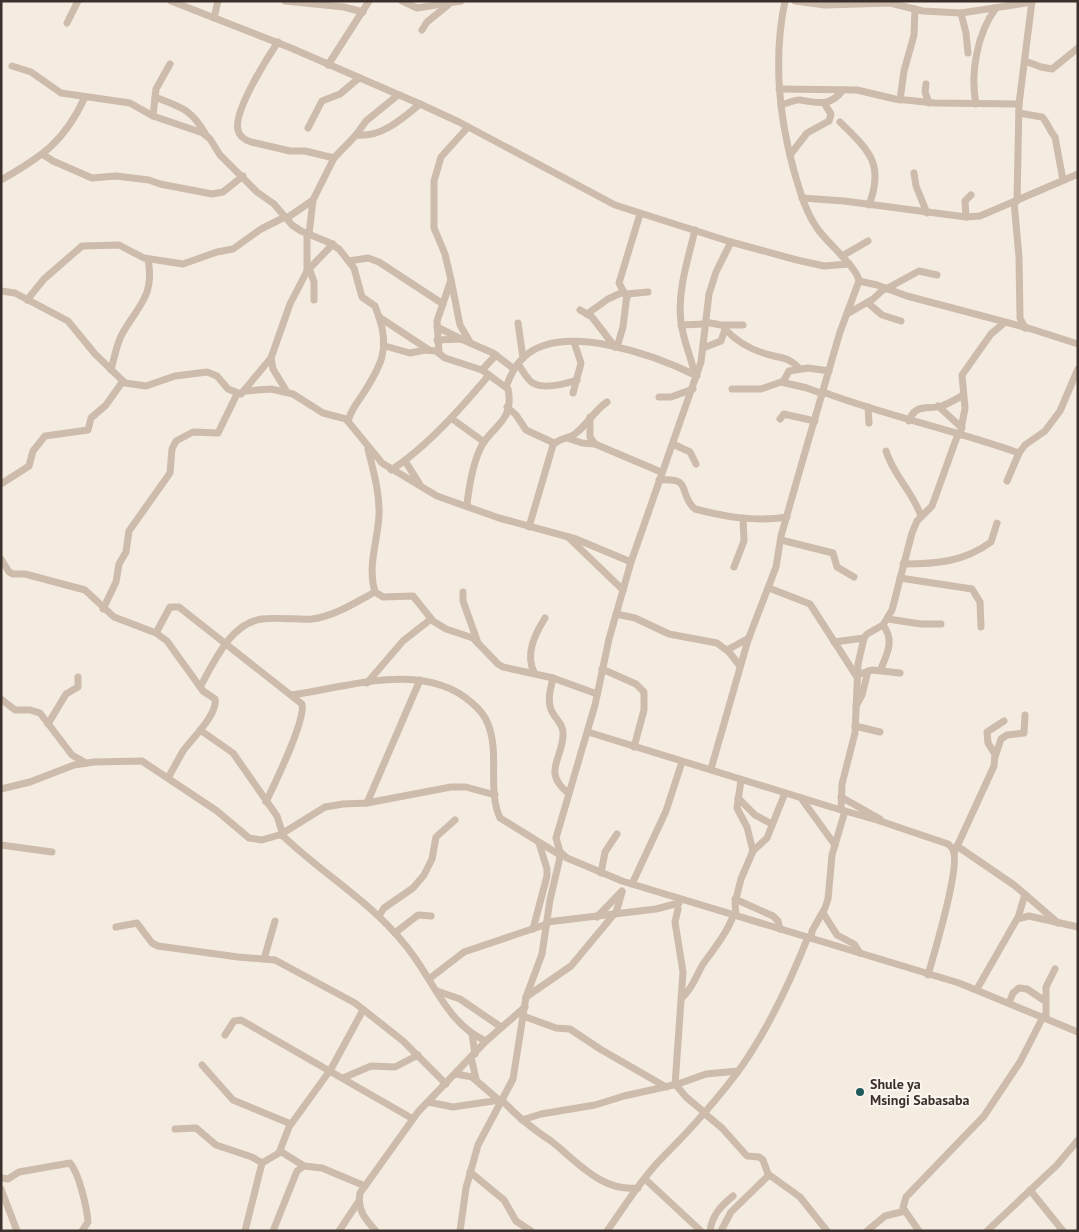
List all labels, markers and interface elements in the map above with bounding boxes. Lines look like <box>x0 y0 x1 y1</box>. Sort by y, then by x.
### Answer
place label: Shule ya Msingi Sabasaba <box>870 1075 969 1109</box>
marker: Shule ya Msingi Sabasaba <box>854 1086 866 1098</box>

